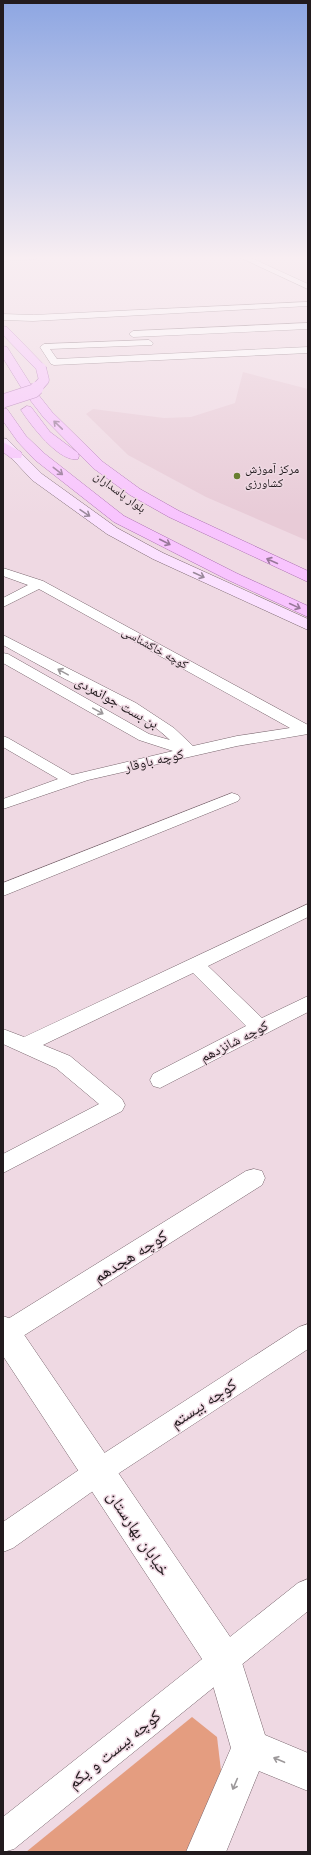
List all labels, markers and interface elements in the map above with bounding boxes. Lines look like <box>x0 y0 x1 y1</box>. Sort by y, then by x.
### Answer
one-way arrow <box>53 420 63 430</box>
place label: مرکز آموزش کشاورزی <box>245 461 299 490</box>
one-way arrow <box>52 466 63 475</box>
street label: بلوار پاسداران <box>91 468 149 516</box>
marker: مرکز آموزش کشاورزی <box>232 471 242 481</box>
one-way arrow <box>80 508 91 517</box>
one-way arrow <box>159 539 171 547</box>
one-way arrow <box>267 557 279 564</box>
one-way arrow <box>193 572 205 579</box>
one-way arrow <box>288 603 300 610</box>
street label: کوچه خاکشناسی <box>120 623 191 672</box>
one-way arrow <box>57 667 69 675</box>
street label: بن بست جوانمردی <box>72 672 162 732</box>
one-way arrow <box>92 707 104 715</box>
street label: کوچه باوقار <box>122 744 186 776</box>
street label: کوچه شانزدهم <box>197 1016 272 1067</box>
street label: کوچه هجدهم <box>89 1224 172 1288</box>
street label: کوچه بیستم <box>165 1373 241 1434</box>
street label: خیابان بهارستان <box>102 1486 176 1580</box>
street label: کوچه بیست و یکم <box>63 1705 166 1794</box>
one-way arrow <box>273 1756 285 1764</box>
one-way arrow <box>230 1778 238 1790</box>

